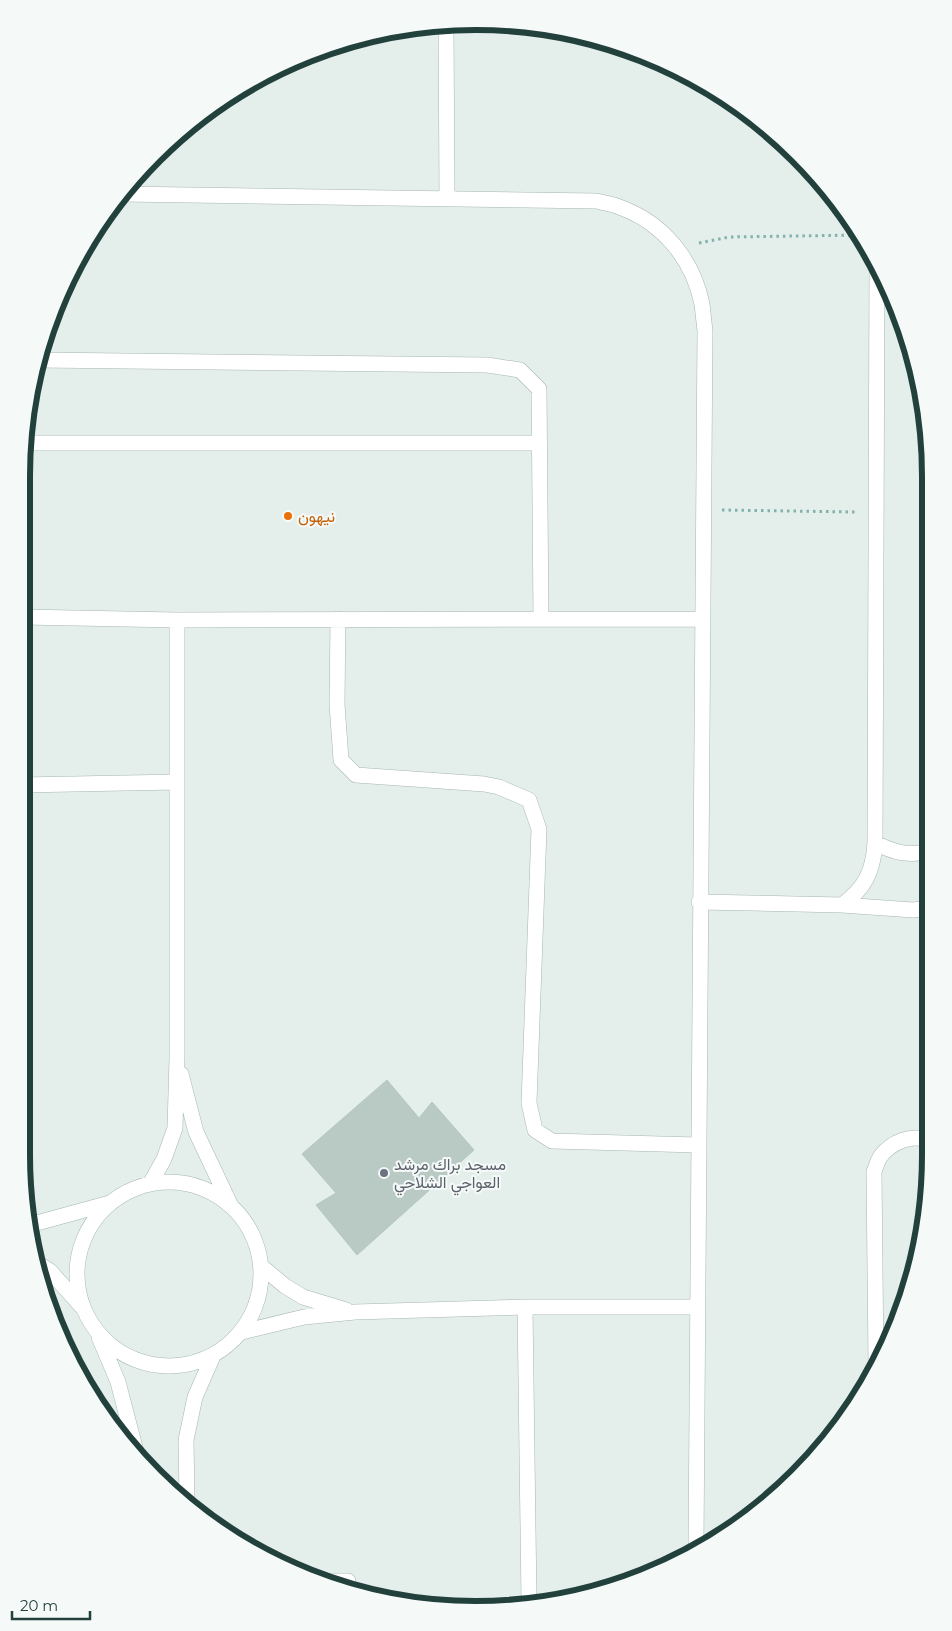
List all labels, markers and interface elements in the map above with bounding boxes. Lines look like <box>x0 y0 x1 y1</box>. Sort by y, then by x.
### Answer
place label: نيهون <box>298 507 335 527</box>
marker: نيهون <box>282 510 294 522</box>
place label: مسجد براك مرشد العواجي الشلاحي <box>394 1155 506 1196</box>
marker: مسجد براك مرشد العواجي الشلاحي <box>378 1167 390 1179</box>
scale bar <box>12 1588 90 1620</box>
text: 20 m <box>20 1596 58 1615</box>

